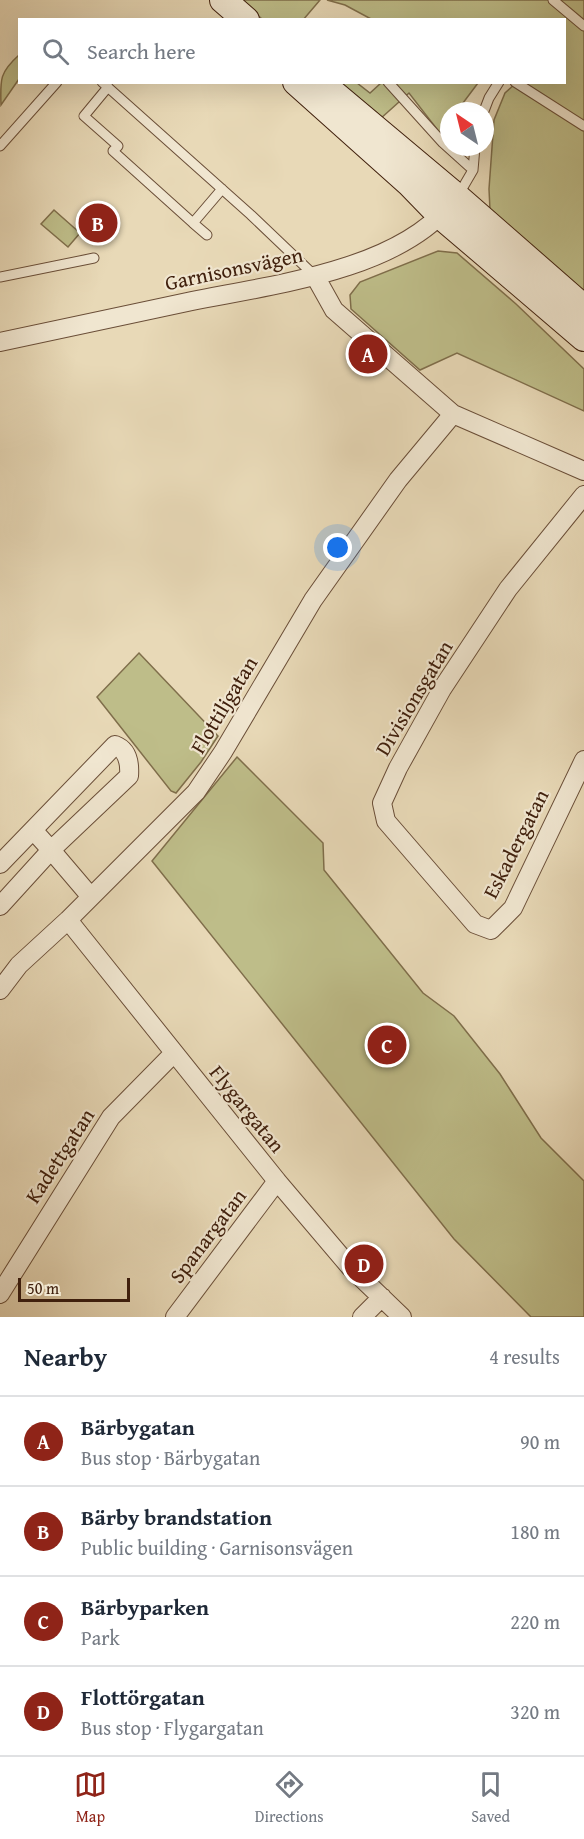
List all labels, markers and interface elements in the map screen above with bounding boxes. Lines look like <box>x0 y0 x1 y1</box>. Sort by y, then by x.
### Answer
search box <box>18 18 566 84</box>
icon: search <box>39 35 72 68</box>
text: Search here <box>87 35 196 67</box>
north arrow <box>440 102 494 156</box>
pin: B <box>78 200 118 246</box>
street label: Garnisonsvägen <box>162 239 306 298</box>
pin: A <box>348 332 388 376</box>
your location <box>323 533 352 562</box>
street label: Divisionsgatan <box>367 634 460 761</box>
street label: Flottiljgatan <box>182 650 265 759</box>
street label: Eskadergatan <box>475 784 556 904</box>
pin: C <box>368 1022 406 1068</box>
street label: Flygargatan <box>202 1058 293 1159</box>
street label: Kadettgatan <box>17 1102 102 1209</box>
street label: Spanargatan <box>162 1182 254 1290</box>
pin: D <box>344 1242 384 1286</box>
scale bar <box>18 1275 130 1302</box>
text: 50 m <box>27 1276 59 1300</box>
text: Nearby <box>24 1337 107 1376</box>
text: 4 results <box>489 1342 560 1371</box>
text: Bärbygatan <box>81 1411 195 1443</box>
text: A <box>37 1427 50 1456</box>
text: 90 m <box>520 1427 560 1456</box>
text: Bus stop · Bärbygatan <box>81 1443 260 1472</box>
text: Bärby brandstation <box>81 1501 272 1533</box>
text: B <box>37 1517 50 1546</box>
text: 180 m <box>510 1517 560 1546</box>
text: Public building · Garnisonsvägen <box>81 1533 353 1562</box>
text: Bärbyparken <box>81 1591 209 1623</box>
text: C <box>38 1607 49 1636</box>
text: 220 m <box>510 1607 560 1636</box>
text: Park <box>81 1623 120 1652</box>
text: Flottörgatan <box>81 1681 205 1713</box>
text: D <box>37 1697 50 1726</box>
text: 320 m <box>510 1697 560 1726</box>
text: Bus stop · Flygargatan <box>81 1713 264 1742</box>
tab: Map <box>74 1768 107 1828</box>
tab: Directions <box>255 1768 324 1828</box>
tab: Saved <box>471 1768 510 1828</box>

